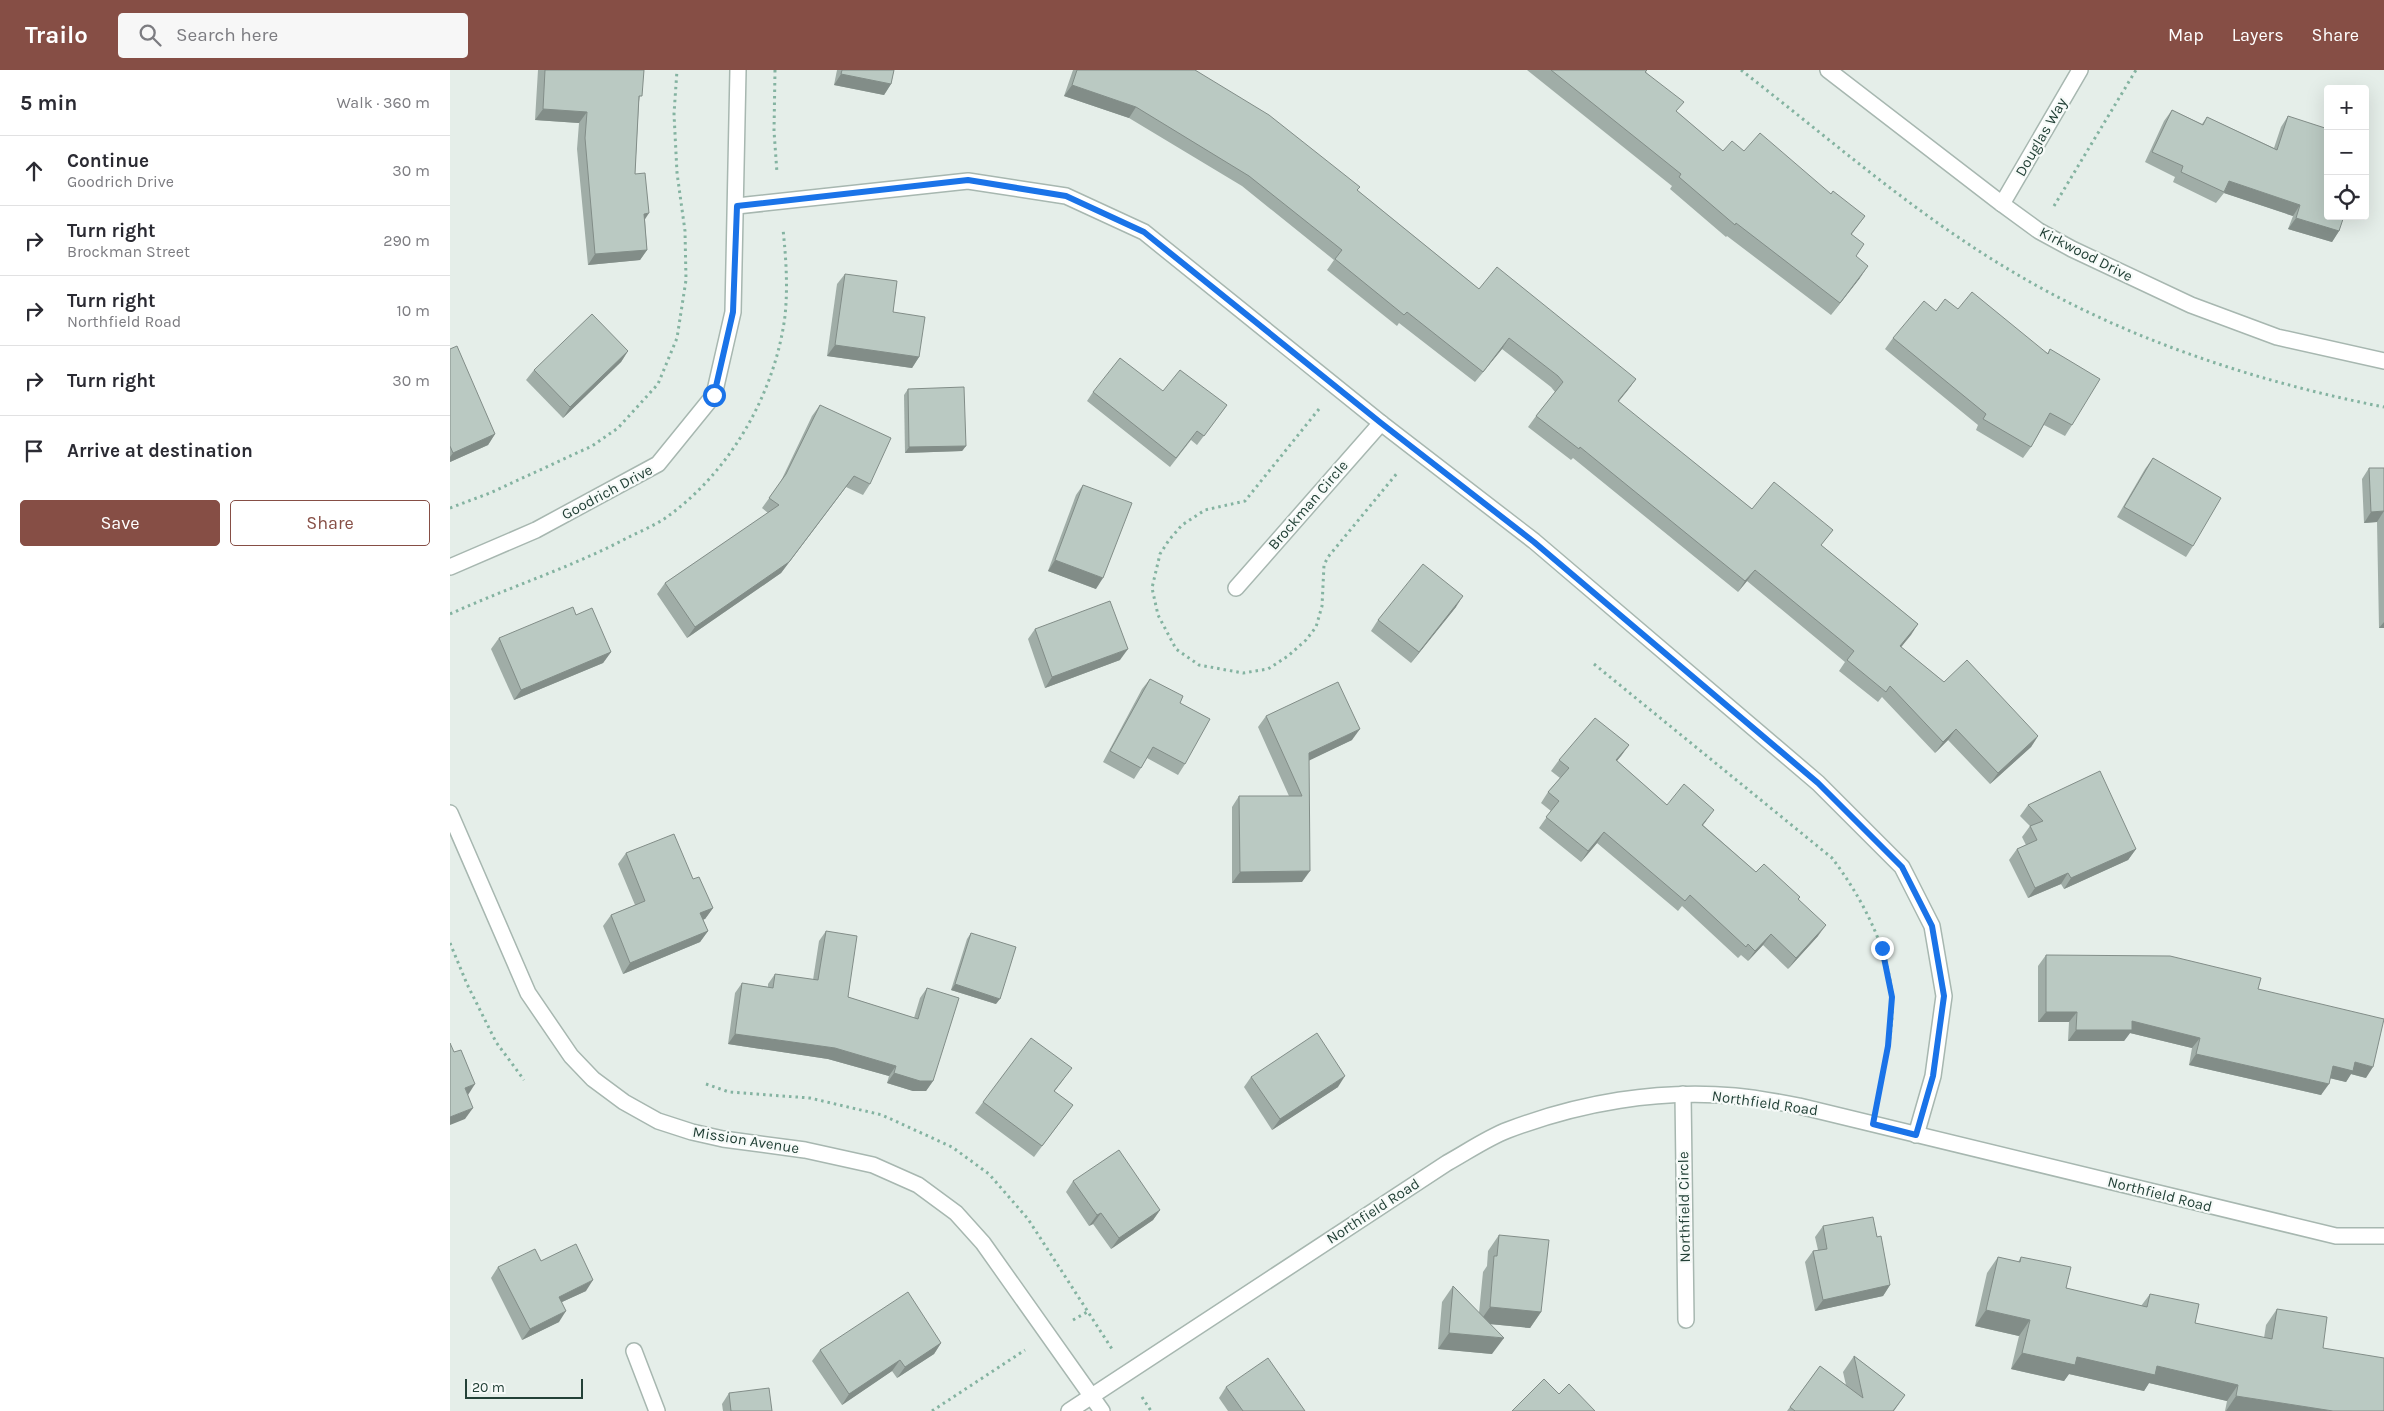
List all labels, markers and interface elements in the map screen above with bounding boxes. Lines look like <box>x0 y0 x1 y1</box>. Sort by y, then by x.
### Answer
search box <box>118 13 468 58</box>
text: Trailo <box>25 21 88 49</box>
icon: search <box>136 21 164 49</box>
text: Search here <box>176 24 278 46</box>
text: Map <box>2168 24 2204 46</box>
text: Layers <box>2232 24 2284 46</box>
text: Share <box>2312 24 2359 46</box>
map controls <box>2324 85 2369 220</box>
button: + <box>2324 85 2369 130</box>
text: 5 min <box>20 91 77 115</box>
text: Walk · 360 m <box>337 93 430 112</box>
street label: Douglas Way <box>2011 95 2071 179</box>
button: − <box>2324 130 2369 175</box>
text: Continue <box>67 150 149 172</box>
icon: ahead <box>20 157 48 185</box>
text: 30 m <box>392 161 430 180</box>
text: Goodrich Drive <box>67 172 174 191</box>
button: locate <box>2324 175 2369 220</box>
text: Turn right <box>67 220 156 242</box>
street label: Kirkwood Drive <box>2036 223 2136 285</box>
icon: right <box>20 227 48 255</box>
text: 290 m <box>383 231 430 250</box>
text: Brockman Street <box>67 242 190 261</box>
text: Turn right <box>67 290 156 312</box>
icon: right <box>20 297 48 325</box>
text: 10 m <box>396 301 430 320</box>
text: Northfield Road <box>67 312 181 331</box>
icon: right <box>20 367 48 395</box>
text: Turn right <box>67 370 156 392</box>
text: 30 m <box>392 371 430 390</box>
route start <box>703 384 726 407</box>
icon: arrive <box>20 437 48 465</box>
text: Arrive at destination <box>67 440 253 462</box>
street label: Brockman Circle <box>1264 457 1352 553</box>
street label: Goodrich Drive <box>559 461 655 523</box>
button: Save <box>20 500 220 546</box>
button: Share <box>230 500 430 546</box>
route end <box>1871 937 1894 960</box>
street label: Northfield Road <box>1711 1087 1819 1119</box>
street label: Mission Avenue <box>691 1123 801 1157</box>
street label: Northfield Circle <box>1674 1151 1694 1263</box>
street label: Northfield Road <box>2106 1172 2214 1216</box>
street label: Northfield Road <box>1323 1174 1423 1248</box>
scale bar <box>465 1376 582 1399</box>
text: 20 m <box>472 1379 505 1396</box>

